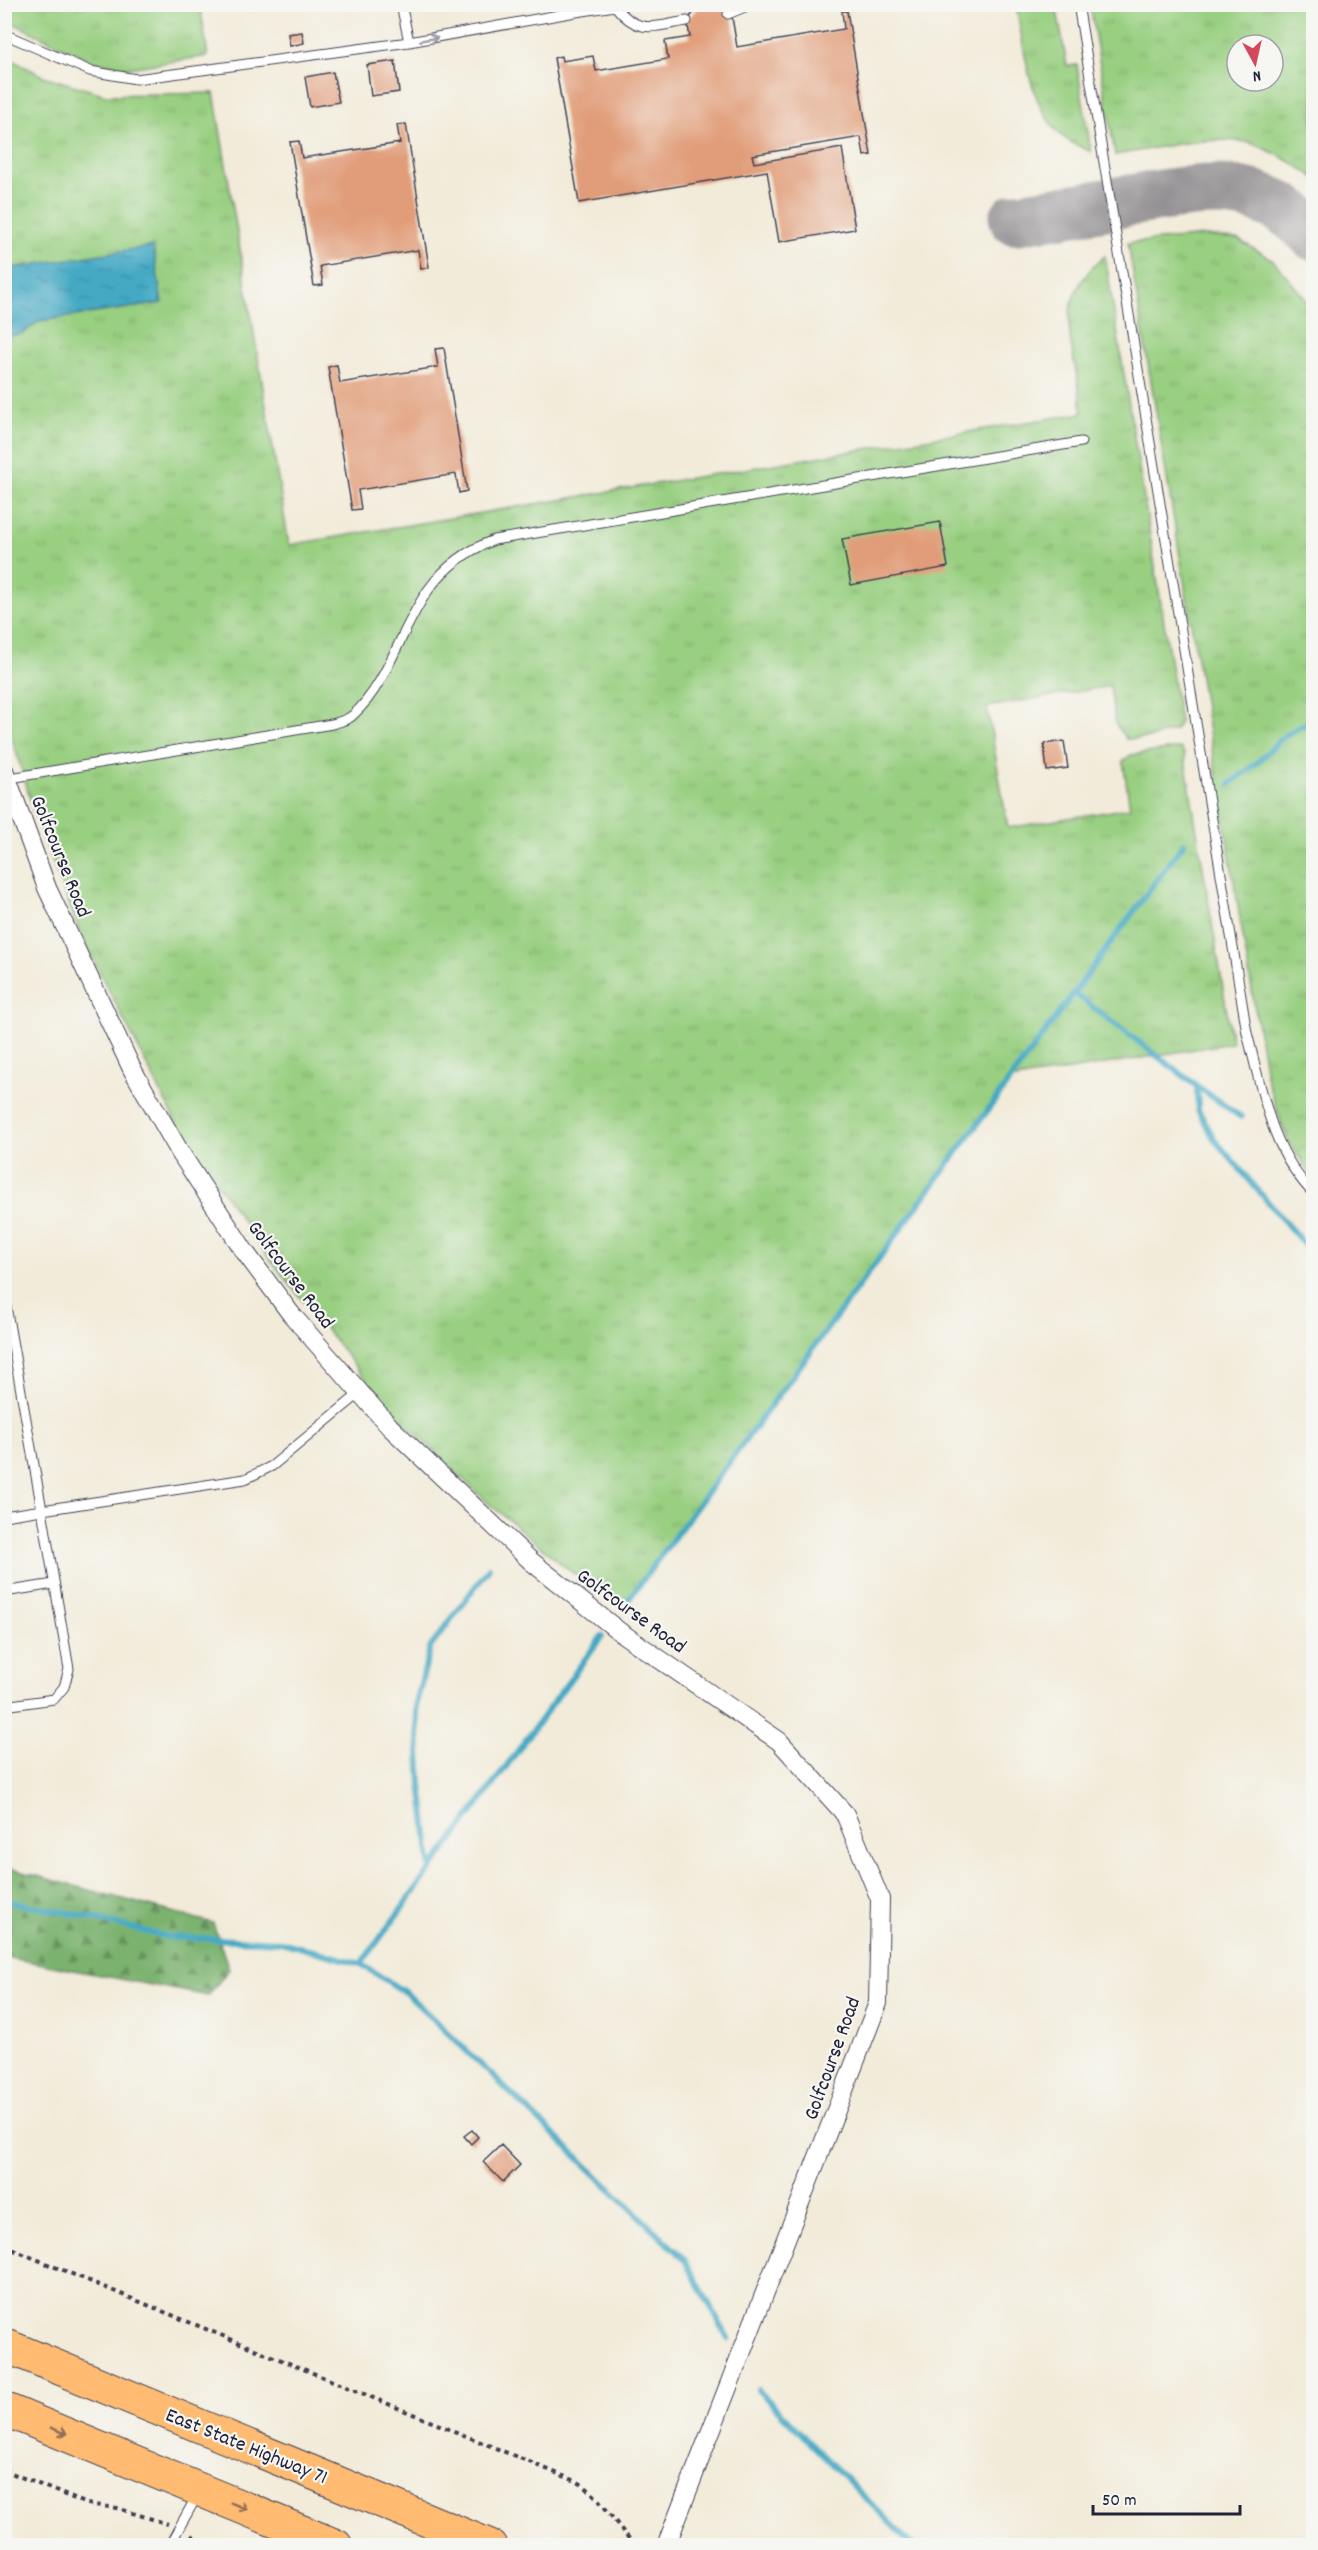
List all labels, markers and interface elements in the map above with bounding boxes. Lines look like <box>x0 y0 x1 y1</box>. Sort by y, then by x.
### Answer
one-way arrow <box>418 33 438 44</box>
north arrow <box>1225 33 1285 93</box>
text: N <box>1251 63 1262 87</box>
street label: Golfcourse Road <box>21 792 97 923</box>
street label: Golfcourse Road <box>239 1215 340 1336</box>
street label: Golfcourse Road <box>569 1562 691 1663</box>
street label: Golfcourse Road <box>798 1993 870 2125</box>
street label: East State Highway 71 <box>160 2402 331 2494</box>
one-way arrow <box>49 2426 67 2437</box>
scale bar <box>1093 2478 1240 2516</box>
text: 50 m <box>1102 2489 1137 2514</box>
one-way arrow <box>229 2501 248 2512</box>

